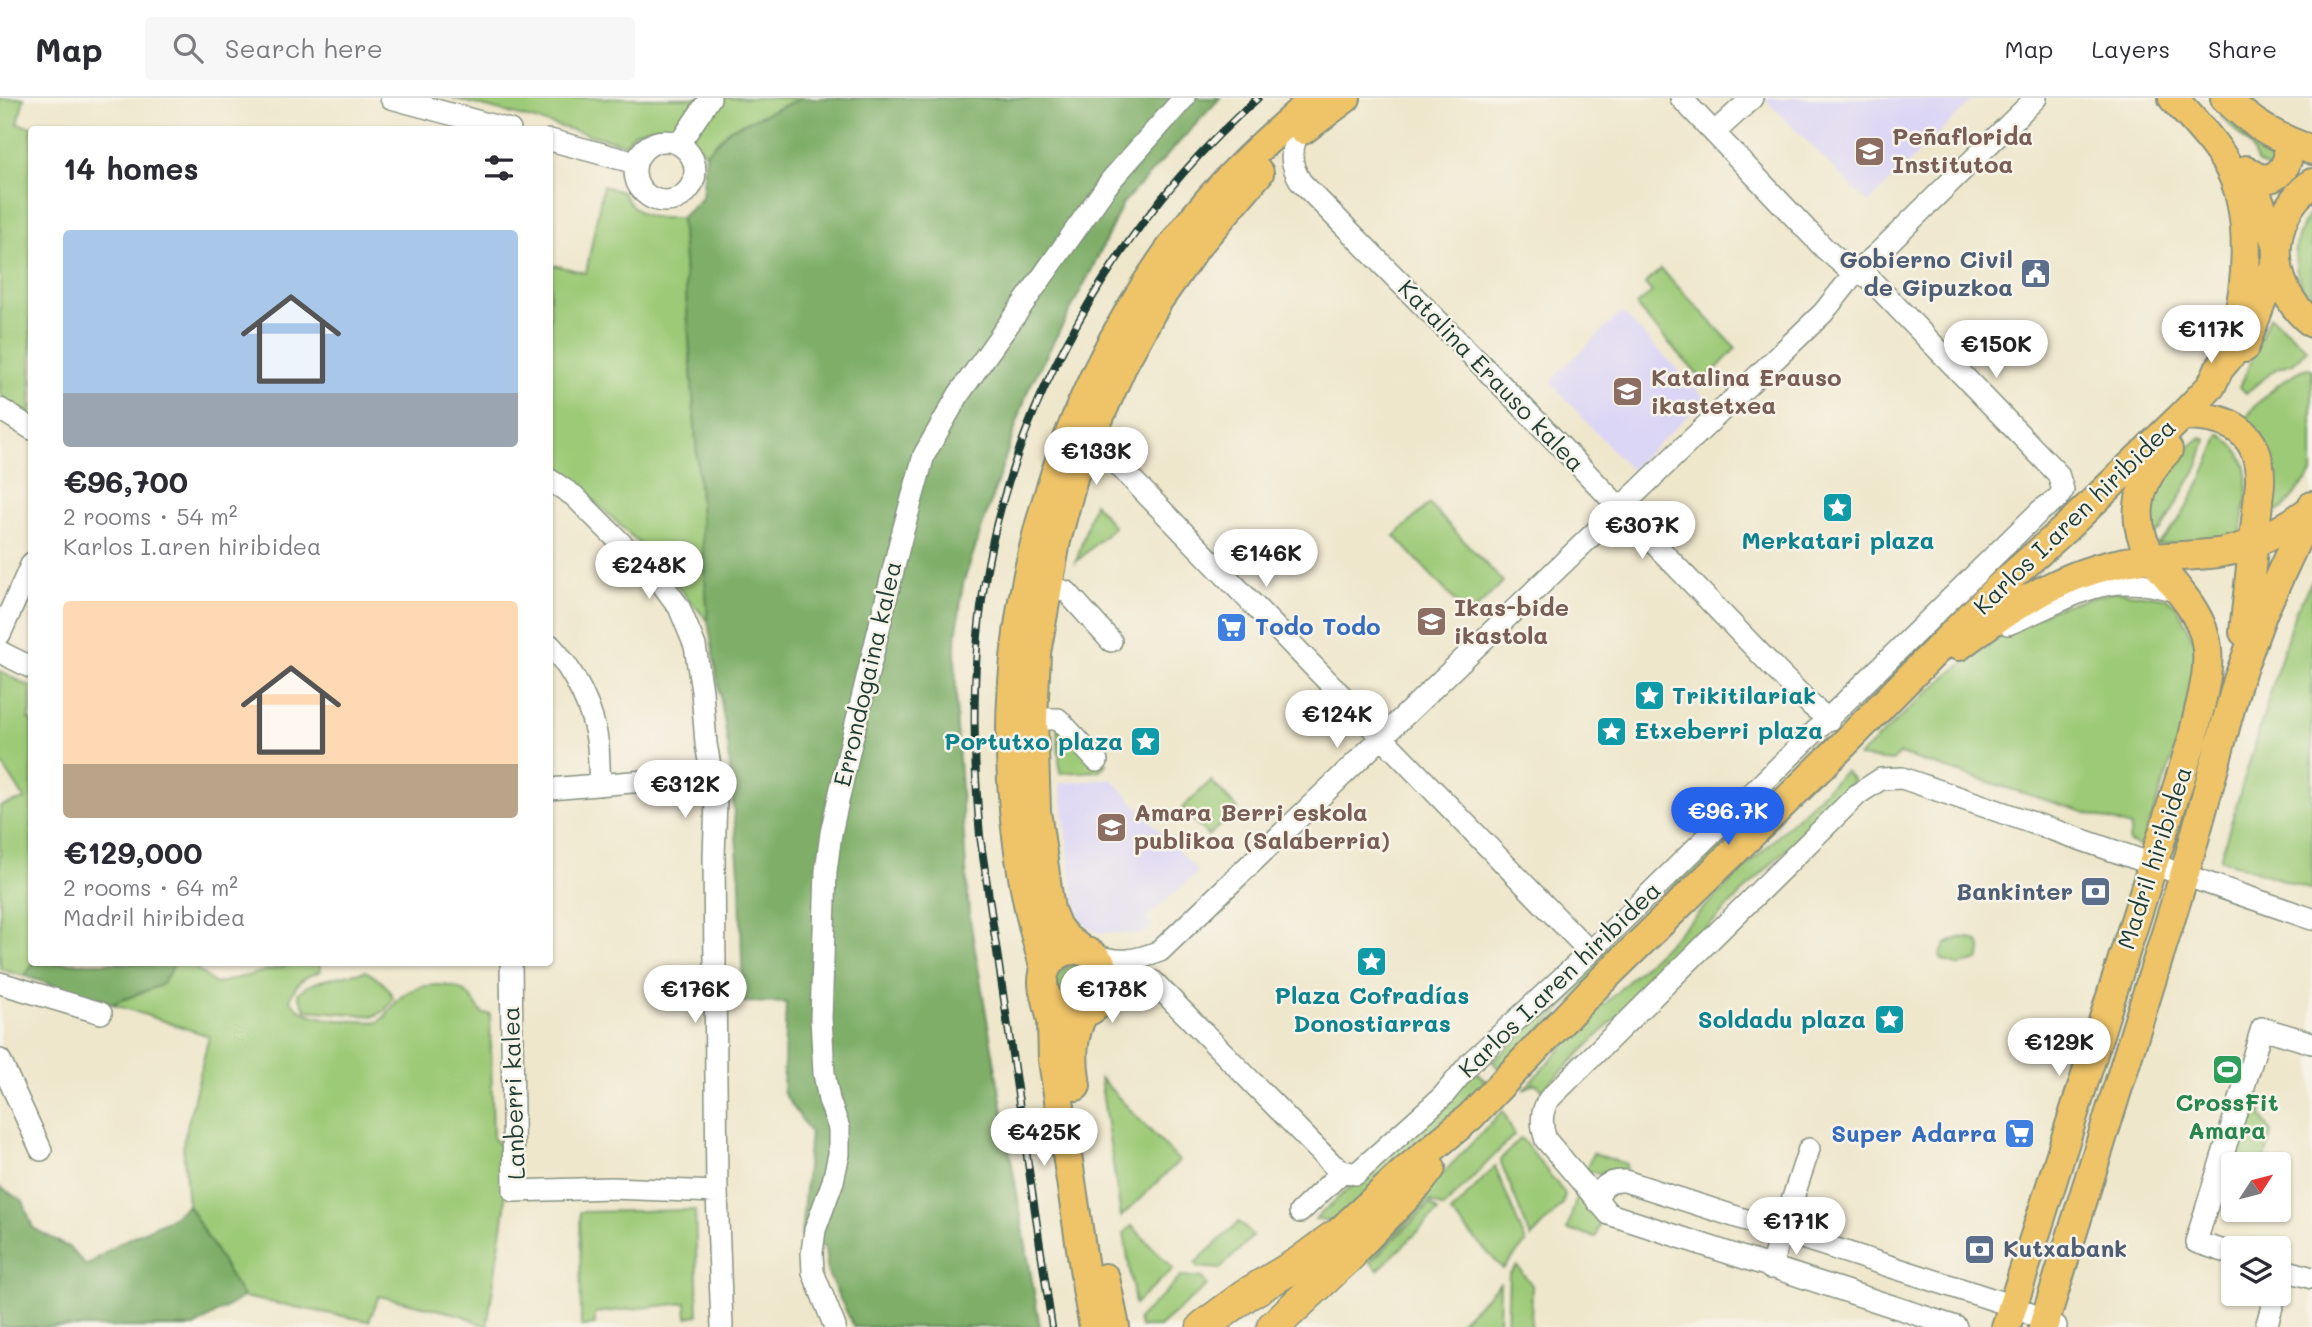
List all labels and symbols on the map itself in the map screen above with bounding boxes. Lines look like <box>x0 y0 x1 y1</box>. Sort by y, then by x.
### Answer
place label: Peñaflorida Institutoa <box>1892 120 2033 179</box>
school or university icon: Peñaflorida Institutoa <box>1852 134 1886 168</box>
place label: Gobierno Civil de Gipuzkoa <box>1839 243 2013 302</box>
public building icon: Gobierno Civil de Gipuzkoa <box>2019 257 2053 291</box>
street label: Katalina Erauso kalea <box>1392 272 1592 478</box>
pin: €117K <box>2162 306 2260 365</box>
pin: €150K <box>1947 320 2045 380</box>
place label: Katalina Erauso ikastetxea <box>1651 361 1842 420</box>
school or university icon: Katalina Erauso ikastetxea <box>1611 375 1645 409</box>
street label: Karlos I.aren hiribidea <box>1966 411 2182 621</box>
pin: €133K <box>1047 428 1145 487</box>
place icon: Merkatari plaza <box>1821 490 1855 524</box>
pin: €307K <box>1593 502 1691 561</box>
place label: Merkatari plaza <box>1741 524 1935 555</box>
pin: €146K <box>1217 530 1315 589</box>
pin: €248K <box>600 542 698 601</box>
street label: Errondogaina kalea <box>826 558 908 789</box>
place label: Ikas-bide ikastola <box>1454 591 1569 650</box>
school or university icon: Ikas-bide ikastola <box>1414 605 1448 639</box>
supermarket icon: Todo Todo <box>1215 610 1249 644</box>
place label: Todo Todo <box>1255 610 1381 641</box>
place icon: Trikitilariak <box>1632 679 1666 713</box>
place label: Trikitilariak <box>1672 679 1816 710</box>
pin: €124K <box>1288 690 1386 750</box>
place icon: Etxeberri plaza <box>1594 714 1628 748</box>
place label: Etxeberri plaza <box>1634 714 1823 745</box>
place label: Portutxo plaza <box>944 725 1123 756</box>
place icon: Portutxo plaza <box>1129 725 1163 759</box>
pin: €312K <box>636 760 734 820</box>
street label: Madril hiribidea <box>2109 762 2198 953</box>
pin: €96.7K <box>1671 788 1785 847</box>
place label: Amara Berri eskola publikoa (Salaberria) <box>1134 796 1390 855</box>
school or university icon: Amara Berri eskola publikoa (Salaberria) <box>1094 810 1128 844</box>
street label: Karlos I.aren hiribidea <box>1451 874 1667 1084</box>
place label: Bankinter <box>1956 875 2073 906</box>
bank icon: Bankinter <box>2079 875 2113 909</box>
place icon: Plaza Cofradías Donostiarras <box>1355 945 1389 979</box>
pin: €176K <box>646 965 744 1025</box>
pin: €178K <box>1063 965 1161 1025</box>
place label: Plaza Cofradías Donostiarras <box>1275 979 1469 1038</box>
place label: Soldadu plaza <box>1698 1003 1866 1034</box>
place icon: Soldadu plaza <box>1872 1003 1906 1037</box>
street label: Lanberri kalea <box>494 1006 531 1180</box>
pin: €129K <box>2010 1018 2108 1078</box>
sports icon: CrossFit Amara <box>2210 1052 2244 1086</box>
place label: CrossFit Amara <box>2175 1086 2279 1145</box>
pin: €425K <box>995 1108 1093 1168</box>
place label: Super Adarra <box>1831 1117 1997 1148</box>
supermarket icon: Super Adarra <box>2003 1117 2037 1151</box>
north arrow <box>2221 1152 2291 1222</box>
pin: €171K <box>1747 1198 1845 1257</box>
bank icon: Kutxabank <box>1963 1232 1997 1266</box>
place label: Kutxabank <box>2003 1232 2127 1263</box>

